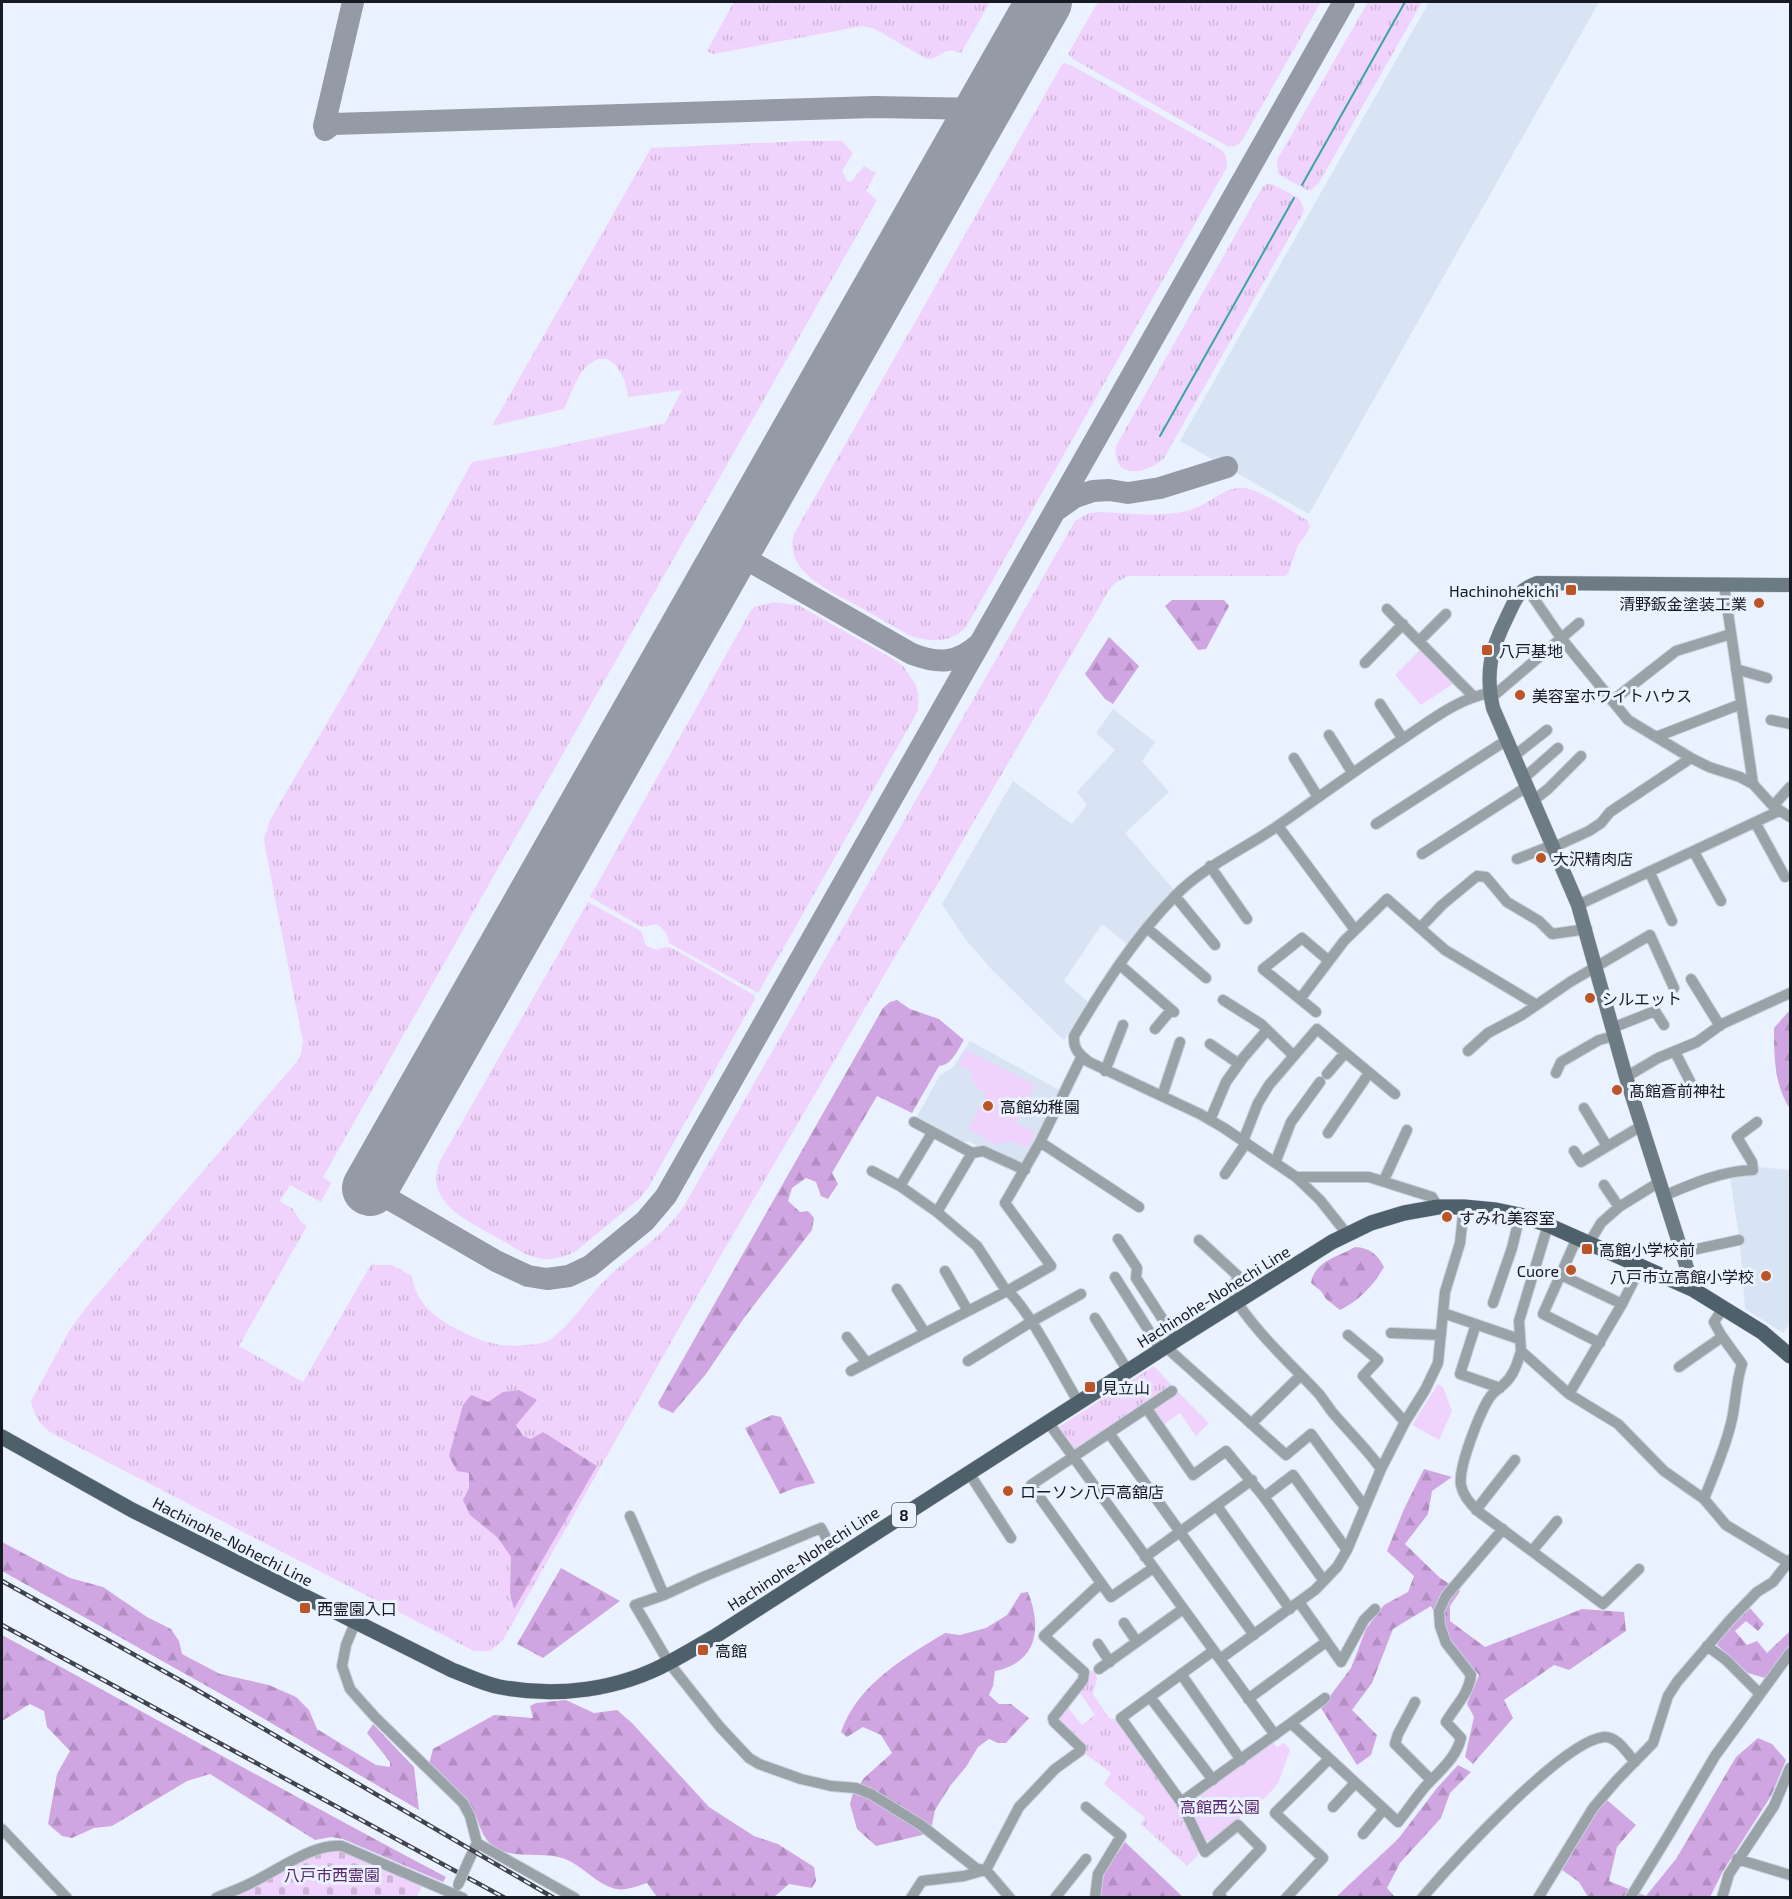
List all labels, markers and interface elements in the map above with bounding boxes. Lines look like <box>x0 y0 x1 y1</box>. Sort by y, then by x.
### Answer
place label: Hachinohekichi <box>1449 581 1559 600</box>
marker: Hachinohekichi <box>1564 583 1578 597</box>
place label: 清野鈑金塗装工業 <box>1619 594 1747 613</box>
marker: 清野鈑金塗装工業 <box>1752 596 1766 610</box>
place label: 八戸基地 <box>1499 641 1563 660</box>
marker: 八戸基地 <box>1480 643 1494 657</box>
place label: 美容室ホワイトハウス <box>1532 686 1692 705</box>
marker: 美容室ホワイトハウス <box>1513 688 1527 702</box>
place label: 大沢精肉店 <box>1553 849 1633 868</box>
marker: 大沢精肉店 <box>1534 851 1548 865</box>
place label: シルエット <box>1602 989 1682 1008</box>
marker: シルエット <box>1583 991 1597 1005</box>
place label: 髙館蒼前神社 <box>1629 1081 1725 1100</box>
marker: 髙館蒼前神社 <box>1610 1083 1624 1097</box>
place label: 高館幼稚園 <box>1000 1097 1080 1116</box>
marker: 高館幼稚園 <box>981 1099 995 1113</box>
place label: すみれ美容室 <box>1459 1208 1555 1227</box>
marker: すみれ美容室 <box>1440 1210 1454 1224</box>
place label: 高館小学校前 <box>1599 1240 1695 1259</box>
street label: Hachinohe-Nohechi Line <box>1133 1241 1293 1351</box>
marker: 高館小学校前 <box>1580 1242 1594 1256</box>
place label: Cuore <box>1517 1261 1559 1280</box>
marker: Cuore <box>1564 1263 1578 1277</box>
place label: 八戸市立高館小学校 <box>1610 1267 1754 1286</box>
marker: 八戸市立高館小学校 <box>1759 1269 1773 1283</box>
place label: 見立山 <box>1102 1378 1150 1397</box>
marker: 見立山 <box>1083 1380 1097 1394</box>
place label: ローソン八戸高舘店 <box>1020 1482 1164 1501</box>
marker: ローソン八戸高舘店 <box>1001 1484 1015 1498</box>
street label: Hachinohe-Nohechi Line <box>150 1492 316 1590</box>
street label: Hachinohe-Nohechi Line <box>724 1502 882 1614</box>
road number: 8 <box>892 1503 916 1527</box>
place label: 西霊園入口 <box>317 1599 397 1618</box>
marker: 西霊園入口 <box>298 1601 312 1615</box>
place label: 高館 <box>715 1641 747 1660</box>
marker: 高館 <box>696 1643 710 1657</box>
park label: 高館西公園 <box>1180 1797 1260 1816</box>
park label: 八戸市西霊園 <box>284 1865 380 1884</box>

